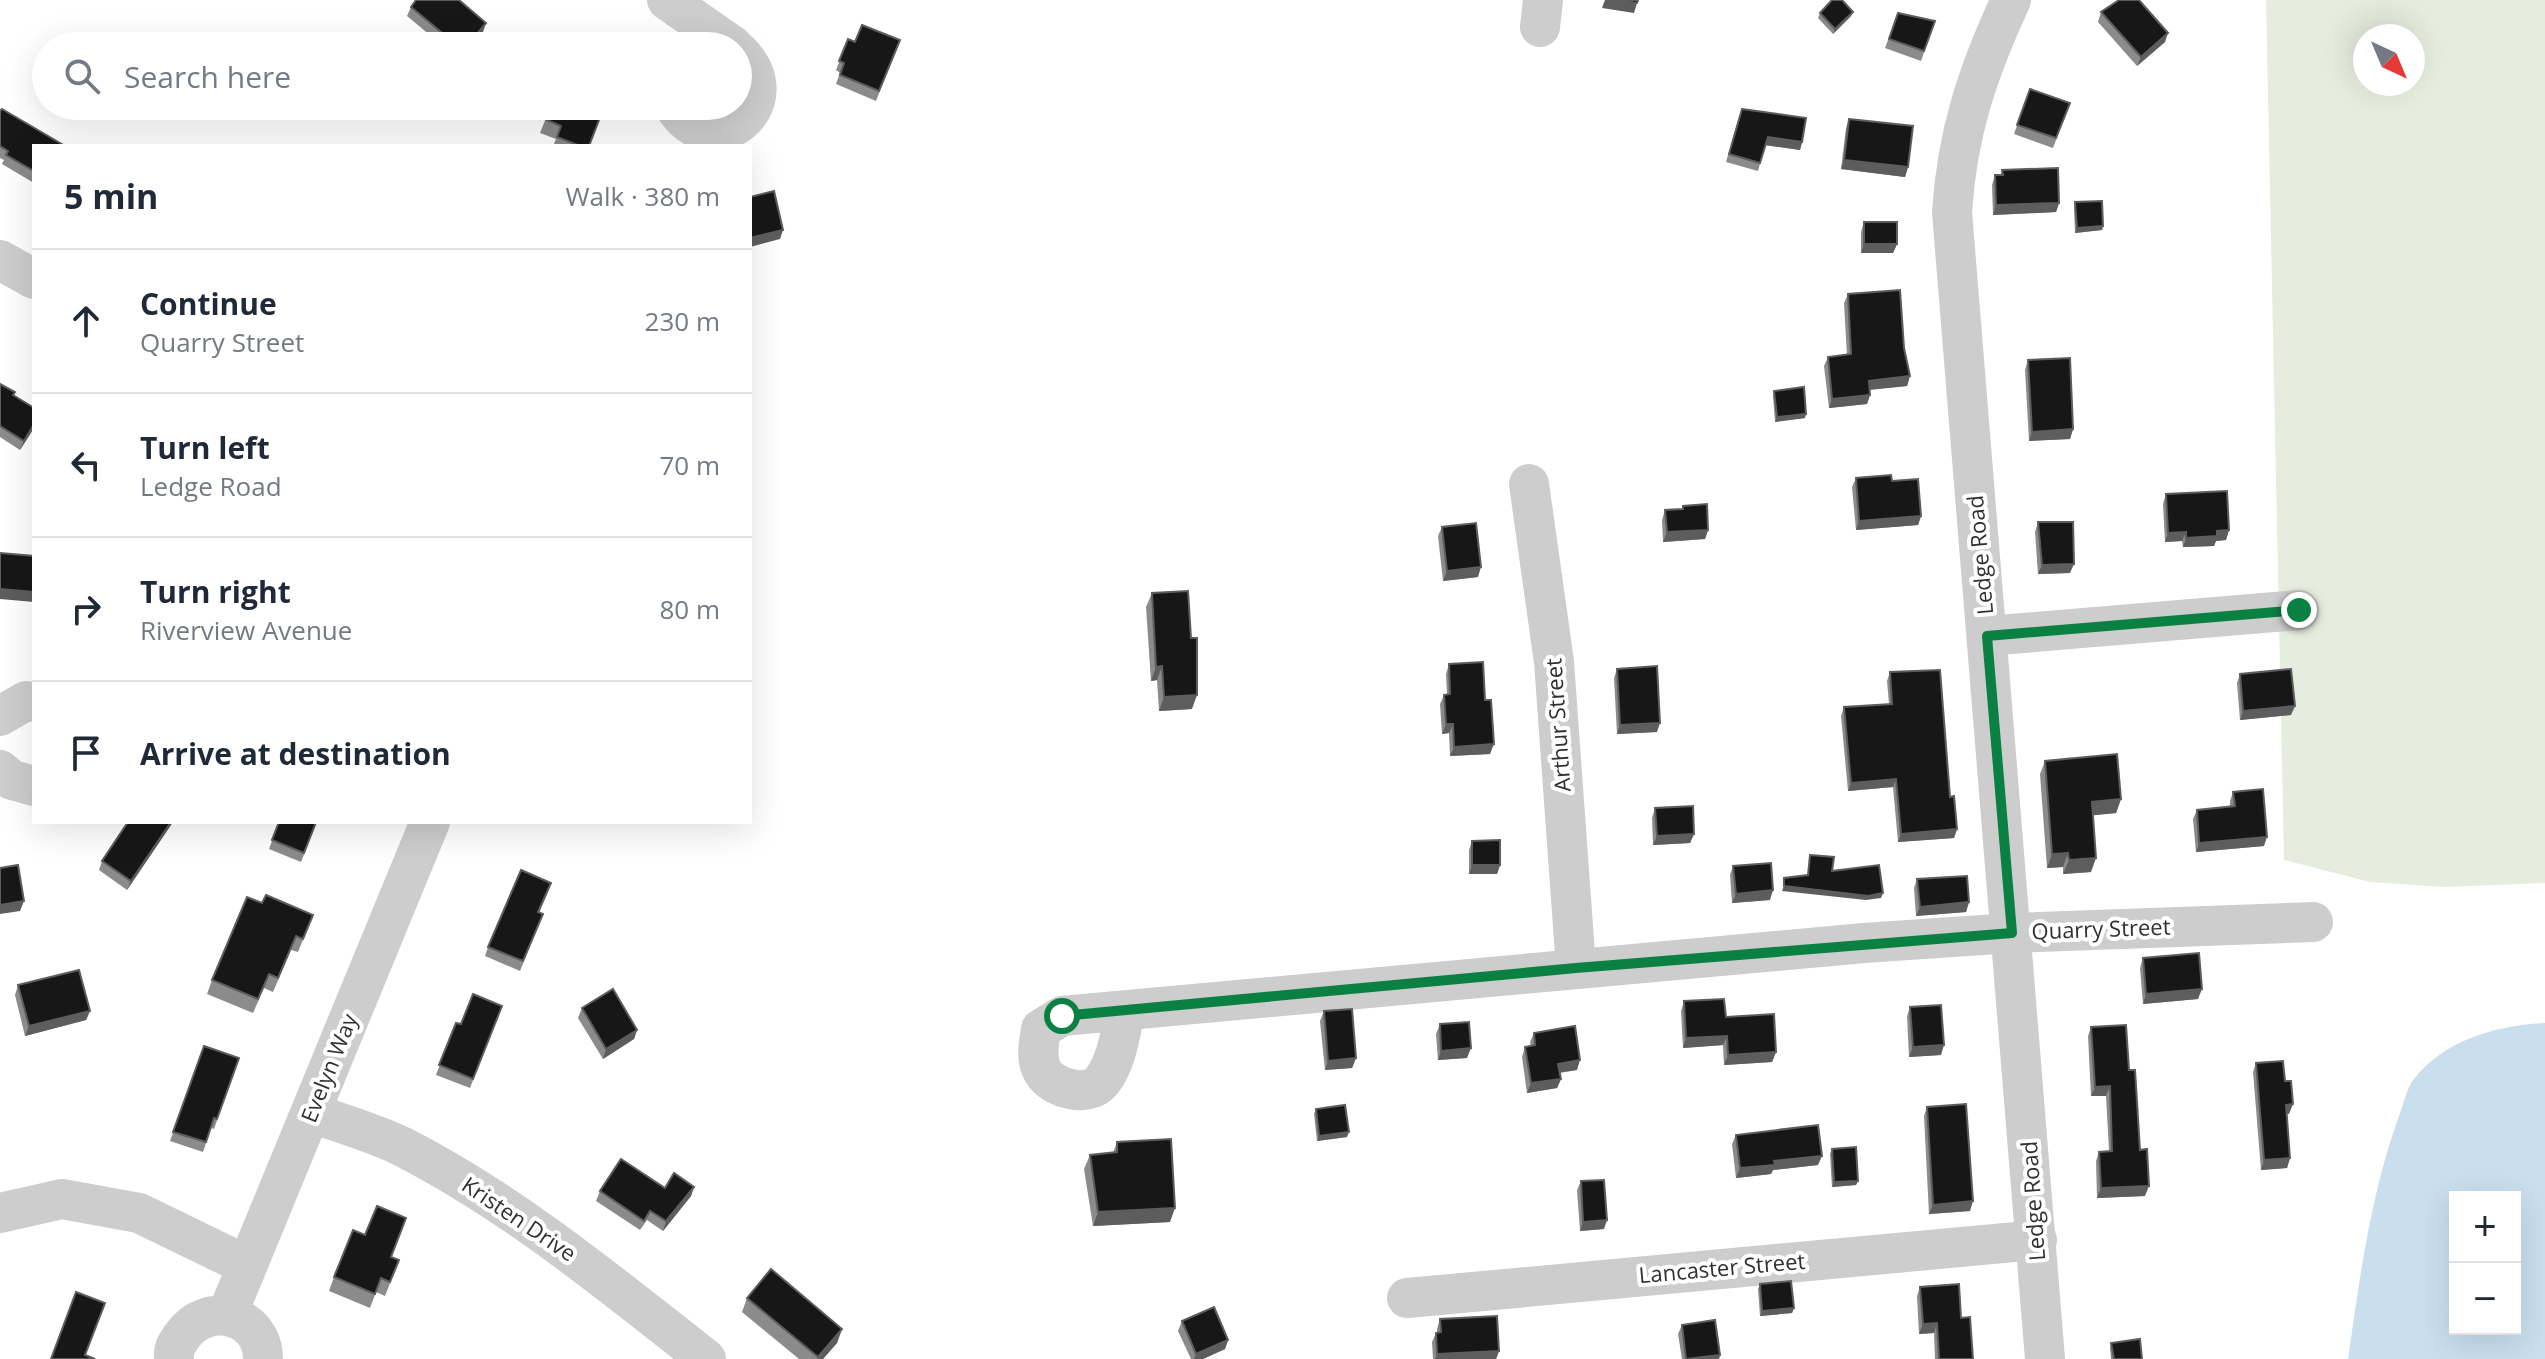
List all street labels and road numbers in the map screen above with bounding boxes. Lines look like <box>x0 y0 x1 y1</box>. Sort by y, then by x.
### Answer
street label: Ledge Road <box>1959 494 1999 616</box>
street label: Arthur Street <box>1537 657 1577 793</box>
street label: Quarry Street <box>2031 911 2171 945</box>
street label: Evelyn Way <box>293 1008 364 1127</box>
street label: Ledge Road <box>2013 1140 2051 1262</box>
street label: Kristen Drive <box>457 1169 583 1267</box>
street label: Lancaster Street <box>1638 1245 1806 1289</box>

